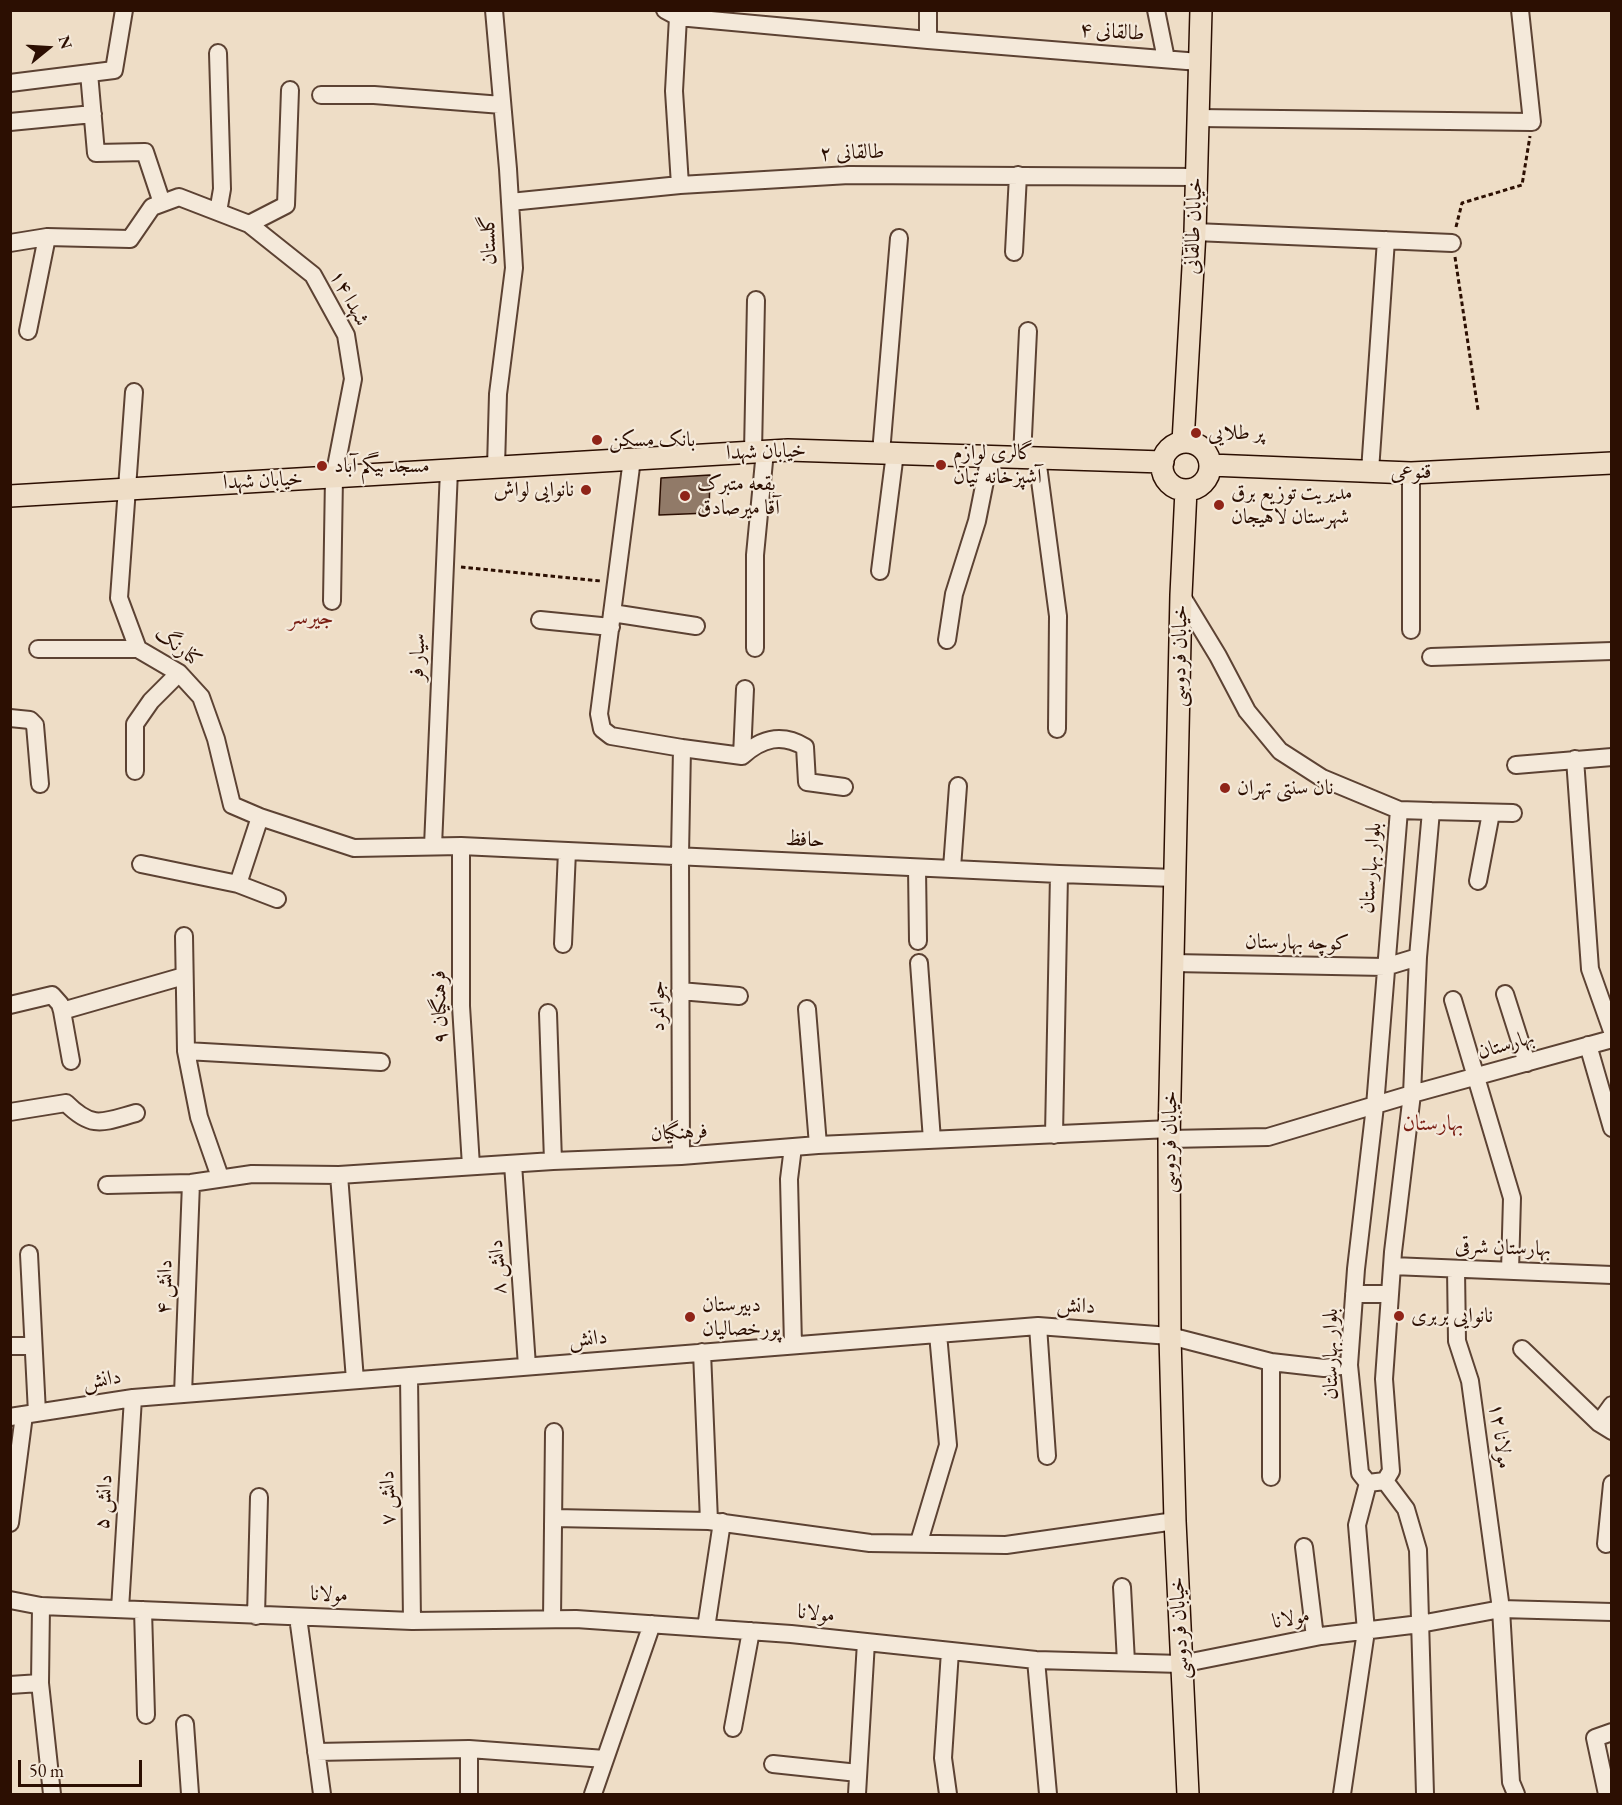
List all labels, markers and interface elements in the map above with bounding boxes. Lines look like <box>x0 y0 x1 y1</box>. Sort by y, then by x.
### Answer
street label: طالقانی ۴ <box>1079 17 1145 47</box>
north arrow <box>18 18 78 78</box>
text: N <box>54 33 78 52</box>
street label: طالقانی ۲ <box>819 139 885 167</box>
street label: خیابان طالقانی <box>1180 177 1208 275</box>
street label: گلستان <box>476 214 502 266</box>
street label: شهدا ۱۴ <box>324 266 374 330</box>
place label: پر طلایی <box>1208 420 1264 446</box>
marker: پر طلایی <box>1189 426 1203 440</box>
place label: بانک مسکن <box>609 427 695 453</box>
marker: بانک مسکن <box>590 433 604 447</box>
street label: خیابان شهدا <box>726 438 806 466</box>
place label: گالری لوازم آشپزخانه تیان <box>953 440 1042 490</box>
place label: مسجد بیگم آباد <box>334 453 430 479</box>
marker: گالری لوازم آشپزخانه تیان <box>934 458 948 472</box>
marker: مسجد بیگم آباد <box>315 459 329 473</box>
street label: قنوعی <box>1390 459 1432 485</box>
street label: خیابان شهدا <box>222 466 304 496</box>
place label: بقعه متبرک آقا میرصادق <box>697 471 780 521</box>
place label: نانوایی لواش <box>493 477 574 503</box>
place label: مدیریت توزیع برق شهرستان لاهیجان <box>1231 480 1353 530</box>
marker: نانوایی لواش <box>579 483 593 497</box>
marker: بقعه متبرک آقا میرصادق <box>678 489 692 503</box>
marker: مدیریت توزیع برق شهرستان لاهیجان <box>1212 498 1226 512</box>
district label: جیرسر <box>288 605 334 631</box>
street label: خیابان فردوسی <box>1167 605 1193 707</box>
street label: کنارنگ <box>149 621 207 673</box>
street label: سیار فر <box>405 633 431 681</box>
place label: نان سنتی تهران <box>1237 775 1333 801</box>
marker: نان سنتی تهران <box>1218 781 1232 795</box>
street label: بلوار بهارستان <box>1354 821 1388 915</box>
street label: حافظ <box>785 826 825 854</box>
street label: کوچه بهارستان <box>1245 929 1349 957</box>
street label: فرهنگیان ۹ <box>426 970 454 1044</box>
street label: جوانمرد <box>645 980 671 1032</box>
street label: بهارستان <box>1475 1025 1537 1065</box>
street label: خیابان فردوسی <box>1157 1091 1183 1193</box>
district label: بهارستان <box>1403 1111 1463 1137</box>
street label: فرهنگیان <box>650 1119 708 1147</box>
street label: بهارستان شرقی <box>1454 1234 1552 1262</box>
street label: دانش ۸ <box>484 1239 512 1295</box>
street label: دانش ۴ <box>151 1259 179 1315</box>
place label: دبیرستان پورخصالیان <box>702 1292 781 1342</box>
street label: دانش <box>1056 1292 1096 1320</box>
place label: نانوایی بربری <box>1411 1303 1493 1329</box>
street label: بلوار بهارستان <box>1318 1308 1344 1400</box>
marker: نانوایی بربری <box>1392 1309 1406 1323</box>
marker: دبیرستان پورخصالیان <box>683 1310 697 1324</box>
street label: دانش <box>568 1325 608 1353</box>
street label: دانش <box>81 1365 123 1395</box>
street label: مولانا ۱۲ <box>1483 1401 1517 1471</box>
street label: دانش ۷ <box>375 1470 401 1526</box>
street label: دانش ۵ <box>90 1474 118 1530</box>
street label: خیابان فردوسی <box>1165 1576 1195 1680</box>
street label: مولانا <box>310 1582 348 1608</box>
street label: مولانا <box>796 1599 836 1629</box>
street label: مولانا <box>1270 1603 1312 1635</box>
scale bar <box>21 1748 146 1786</box>
text: 50 m <box>29 1759 64 1782</box>

